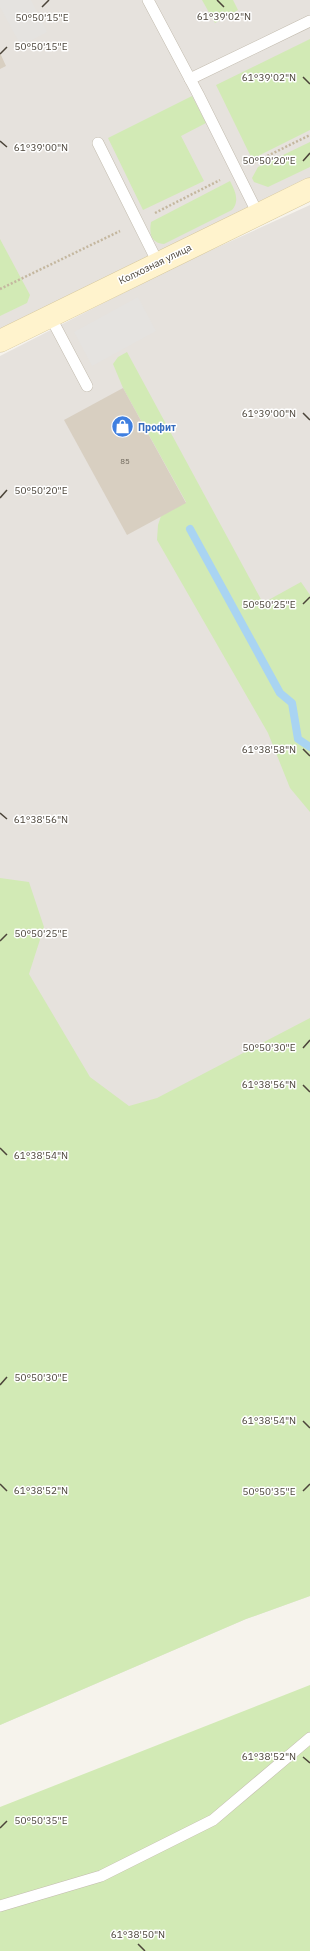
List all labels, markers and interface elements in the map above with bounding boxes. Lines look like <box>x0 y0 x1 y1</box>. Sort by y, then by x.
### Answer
text: 61°39'02"N <box>197 10 251 23</box>
text: 50°50'15"E <box>15 11 69 24</box>
text: 50°50'15"E <box>14 40 68 53</box>
text: 61°39'02"N <box>242 71 296 84</box>
text: 61°39'00"N <box>14 141 68 154</box>
text: 50°50'20"E <box>242 154 296 167</box>
street label: Колхозная улица <box>116 240 194 287</box>
text: 61°39'00"N <box>242 407 296 420</box>
shop icon: Профит <box>109 414 135 440</box>
place label: Профит <box>138 421 176 434</box>
house number: 85 <box>120 456 130 466</box>
text: 50°50'20"E <box>14 484 68 497</box>
text: 50°50'25"E <box>242 598 296 611</box>
text: 61°38'58"N <box>242 743 296 756</box>
text: 61°38'56"N <box>14 813 68 826</box>
text: 50°50'25"E <box>14 927 68 940</box>
text: 50°50'30"E <box>242 1041 296 1054</box>
text: 61°38'56"N <box>242 1078 296 1091</box>
text: 61°38'54"N <box>14 1149 68 1162</box>
text: 50°50'30"E <box>14 1371 68 1384</box>
text: 61°38'54"N <box>242 1414 296 1427</box>
text: 61°38'52"N <box>14 1484 68 1497</box>
text: 50°50'35"E <box>242 1485 296 1498</box>
text: 61°38'52"N <box>242 1750 296 1763</box>
text: 50°50'35"E <box>14 1814 68 1827</box>
text: 61°38'50"N <box>111 1928 165 1941</box>

